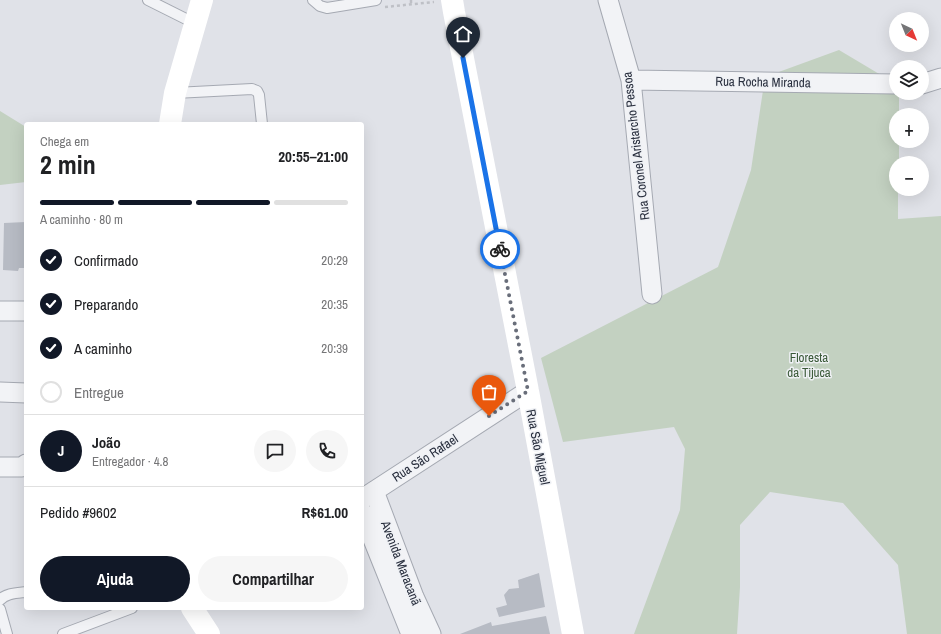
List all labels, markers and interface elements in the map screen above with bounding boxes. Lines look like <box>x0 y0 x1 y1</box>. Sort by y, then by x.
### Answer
north arrow <box>889 12 929 52</box>
map controls <box>889 12 929 196</box>
pin <box>446 17 480 58</box>
icon: home <box>452 23 474 45</box>
button: layers <box>889 60 929 100</box>
street label: Rua Coronel Aristarcho Pessoa <box>618 71 654 221</box>
street label: Rua Rocha Miranda <box>715 73 811 91</box>
button: + <box>889 108 929 148</box>
text: Chega em <box>40 133 89 150</box>
text: 20:55–21:00 <box>278 146 348 167</box>
text: 2 min <box>40 147 96 182</box>
button: − <box>889 156 929 196</box>
text: A caminho · 80 m <box>40 211 123 228</box>
courier <box>480 229 520 269</box>
icon: bike <box>489 238 511 260</box>
icon: check <box>40 249 62 271</box>
text: Confirmado <box>74 250 138 271</box>
text: 20:29 <box>321 252 348 269</box>
icon: check <box>40 293 62 315</box>
text: Preparando <box>74 294 138 315</box>
text: 20:35 <box>321 296 348 313</box>
icon: check <box>40 337 62 359</box>
text: A caminho <box>74 338 132 359</box>
text: 20:39 <box>321 340 348 357</box>
park label: Floresta da Tijuca <box>787 349 831 381</box>
pin <box>472 375 506 416</box>
icon: bag <box>478 381 500 403</box>
text: Entregue <box>74 382 124 403</box>
street label: Rua São Miguel <box>522 408 554 486</box>
button: chat <box>254 430 296 472</box>
button: phone <box>306 430 348 472</box>
street label: Rua São Rafael <box>389 430 461 486</box>
text: João <box>92 432 121 453</box>
text: J <box>58 440 64 461</box>
text: Entregador · 4.8 <box>92 453 168 470</box>
text: Pedido #9602 <box>40 502 117 523</box>
text: R$61.00 <box>301 502 348 523</box>
street label: Avenida Maracanã <box>377 517 425 608</box>
button: Ajuda <box>40 556 190 602</box>
button: Compartilhar <box>198 556 348 602</box>

